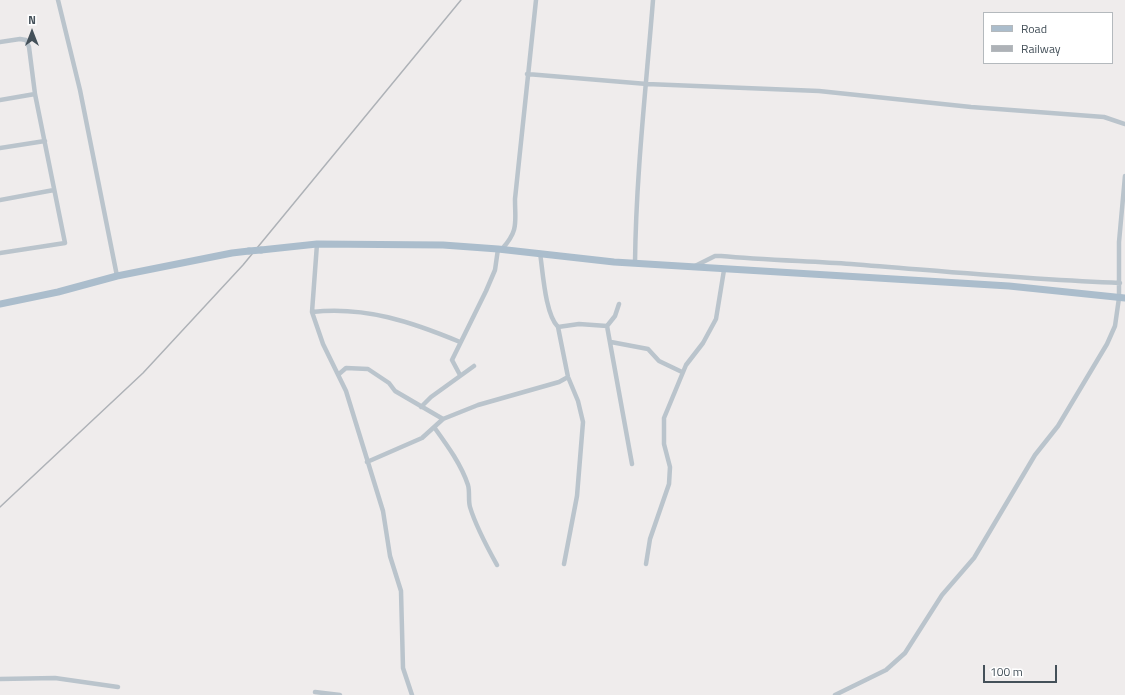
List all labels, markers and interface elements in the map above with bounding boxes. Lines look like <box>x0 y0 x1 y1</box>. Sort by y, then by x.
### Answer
north arrow <box>12 12 52 52</box>
text: N <box>28 12 36 28</box>
legend <box>983 12 1113 64</box>
text: Road <box>1021 19 1047 38</box>
text: Railway <box>1021 39 1061 58</box>
scale bar <box>985 657 1059 683</box>
text: 100 m <box>990 662 1023 681</box>

